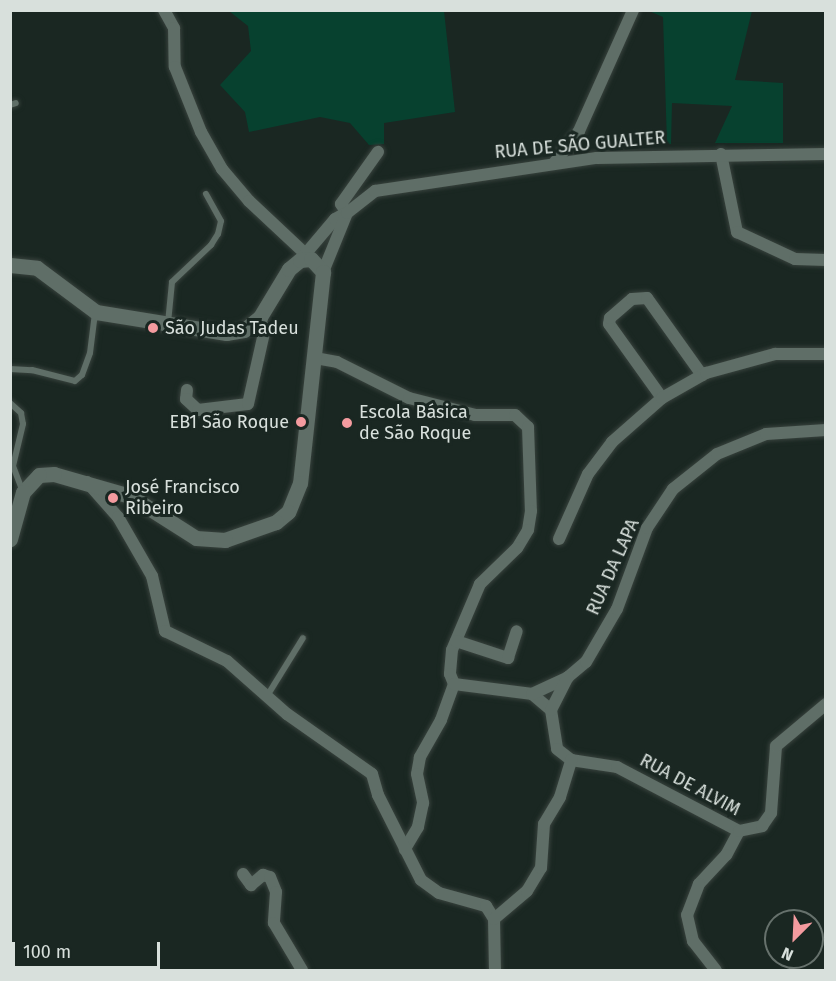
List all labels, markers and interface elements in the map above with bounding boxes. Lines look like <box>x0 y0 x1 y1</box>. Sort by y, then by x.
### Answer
street label: RUA DE SÃO GUALTER <box>494 127 666 163</box>
place label: São Judas Tadeu <box>165 317 299 339</box>
marker: São Judas Tadeu <box>146 321 160 335</box>
place label: Escola Básica de São Roque <box>359 402 471 444</box>
place label: EB1 São Roque <box>170 411 289 433</box>
marker: EB1 São Roque <box>294 415 308 429</box>
marker: Escola Básica de São Roque <box>340 416 354 430</box>
place label: José Francisco Ribeiro <box>125 477 240 520</box>
marker: José Francisco Ribeiro <box>106 491 120 505</box>
street label: RUA DA LAPA <box>582 516 644 618</box>
street label: RUA DE ALVIM <box>636 749 744 821</box>
north arrow <box>764 909 824 969</box>
scale bar <box>15 930 164 968</box>
text: 100 m <box>23 941 71 963</box>
text: N <box>779 943 796 965</box>

